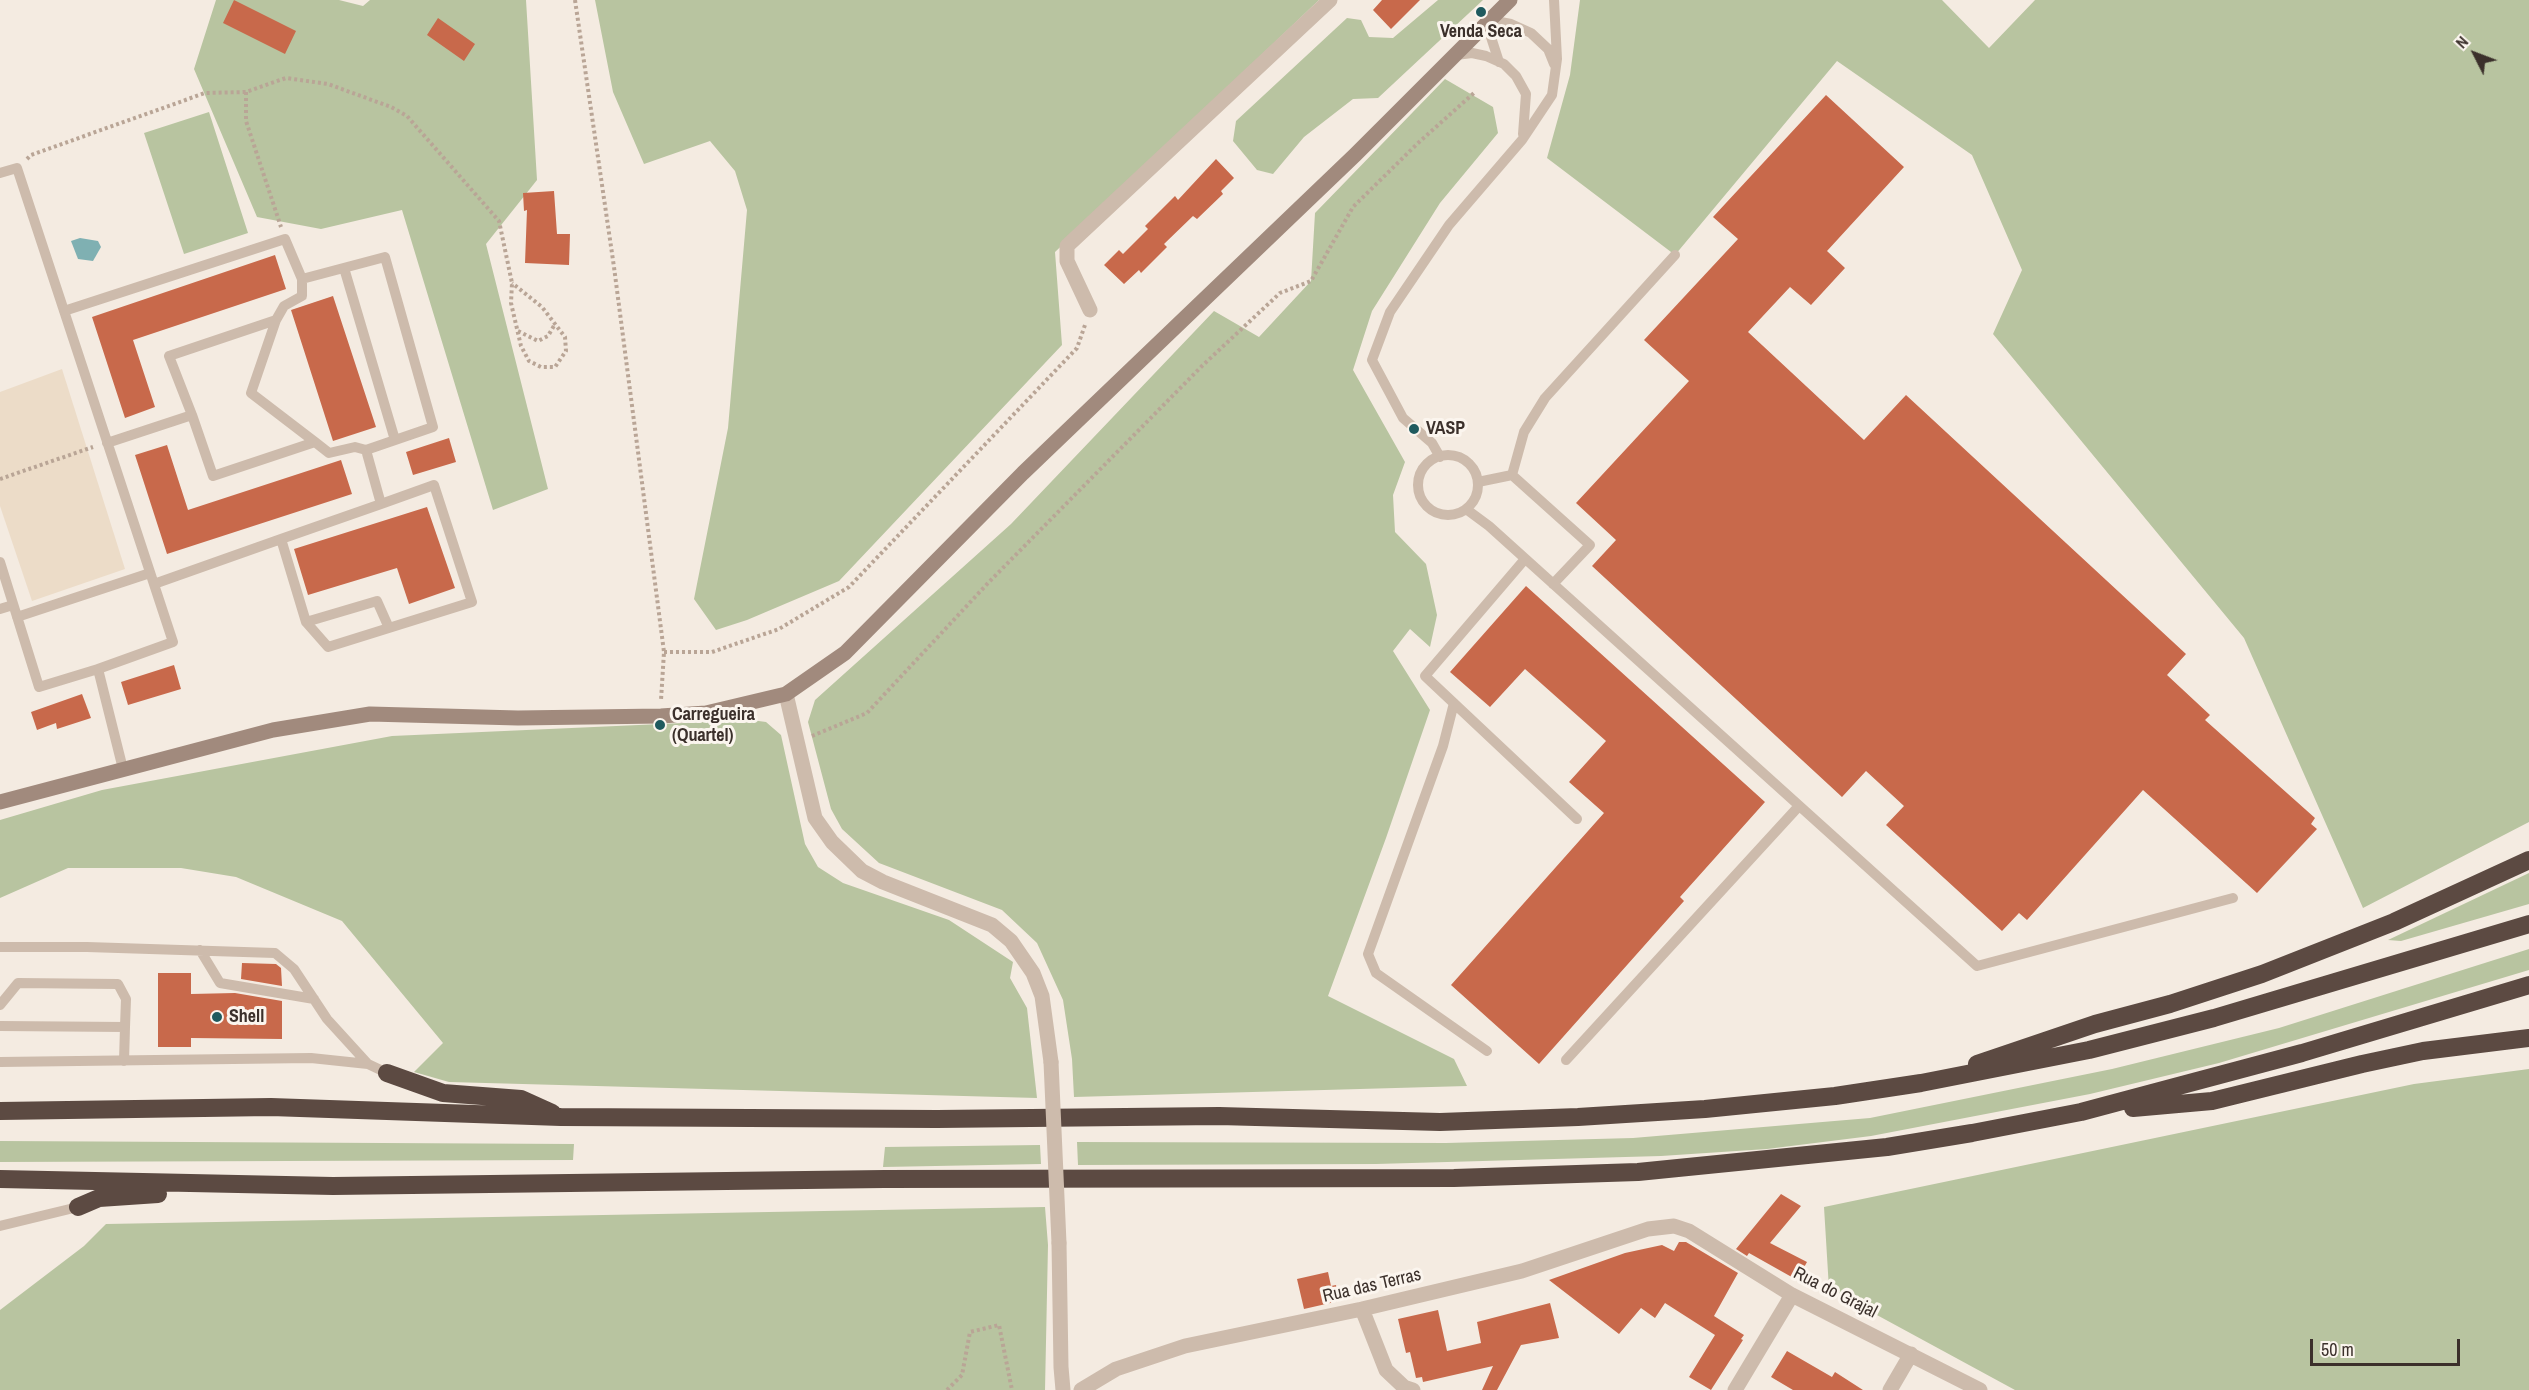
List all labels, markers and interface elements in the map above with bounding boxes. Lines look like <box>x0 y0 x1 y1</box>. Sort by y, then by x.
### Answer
marker: Venda Seca <box>1474 5 1488 19</box>
place label: Venda Seca <box>1440 21 1522 43</box>
north arrow <box>2445 24 2505 84</box>
text: N <box>2450 31 2473 53</box>
place label: VASP <box>1426 418 1465 440</box>
marker: VASP <box>1407 422 1421 436</box>
place label: Carregueira (Quartel) <box>672 704 755 746</box>
marker: Carregueira (Quartel) <box>653 718 667 732</box>
place label: Shell <box>229 1006 264 1028</box>
marker: Shell <box>210 1010 224 1024</box>
street label: Rua do Grajal <box>1790 1263 1880 1323</box>
street label: Rua das Terras <box>1321 1264 1423 1308</box>
scale bar <box>2313 1327 2463 1365</box>
text: 50 m <box>2321 1337 2354 1362</box>

